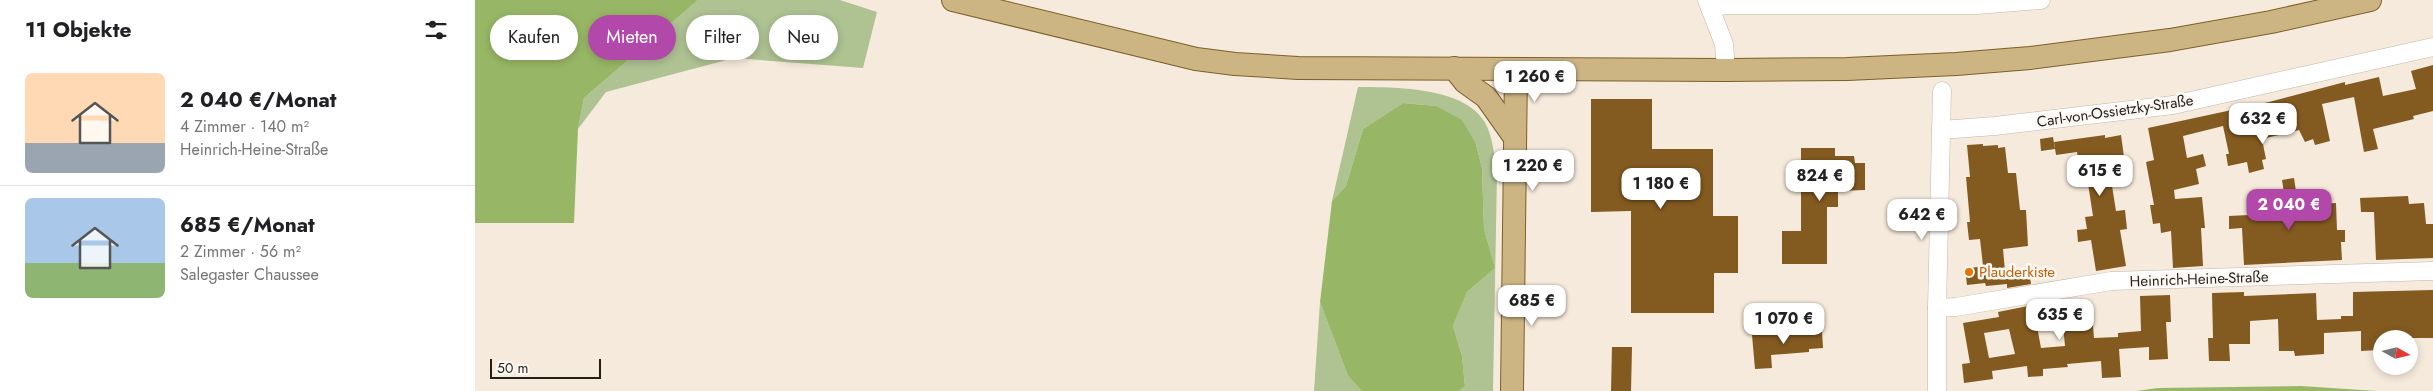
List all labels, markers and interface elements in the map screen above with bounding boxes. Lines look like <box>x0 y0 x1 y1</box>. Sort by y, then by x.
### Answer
text: 11 Objekte <box>25 15 131 45</box>
chip: Kaufen <box>490 15 578 60</box>
chip: Mieten <box>588 15 676 60</box>
chip: Filter <box>686 15 759 60</box>
chip: Neu <box>769 15 838 60</box>
icon: filters <box>422 16 450 44</box>
pin: 1 260 € <box>1489 61 1581 103</box>
text: 1 260 € <box>1505 65 1565 88</box>
text: 2 040 €/Monat <box>180 85 337 115</box>
street label: Carl-von-Ossietzky-Straße <box>2035 89 2195 133</box>
icon: home <box>65 93 125 153</box>
pin: 632 € <box>2228 102 2298 145</box>
text: 632 € <box>2240 107 2286 130</box>
text: 4 Zimmer · 140 m² <box>180 115 309 138</box>
text: Heinrich-Heine-Straße <box>180 138 328 161</box>
pin: 1 220 € <box>1487 150 1579 192</box>
text: 1 220 € <box>1503 154 1563 177</box>
pin: 615 € <box>2065 154 2135 197</box>
text: 615 € <box>2078 159 2122 182</box>
pin: 824 € <box>1785 160 1855 202</box>
text: 824 € <box>1797 164 1843 187</box>
pin: 1 180 € <box>1615 168 1707 210</box>
text: 1 180 € <box>1633 172 1690 195</box>
pin: 2 040 € <box>2243 188 2335 231</box>
text: 2 040 € <box>2258 193 2320 216</box>
pin: 642 € <box>1887 198 1957 241</box>
text: 642 € <box>1898 203 1946 226</box>
text: 685 €/Monat <box>180 210 315 240</box>
icon: home <box>65 218 125 278</box>
text: 2 Zimmer · 56 m² <box>180 240 301 263</box>
place label: Plauderkiste <box>1979 261 2055 283</box>
text: Salegaster Chaussee <box>180 263 319 286</box>
marker: Plauderkiste <box>1963 266 1975 278</box>
street label: Heinrich-Heine-Straße <box>2129 266 2269 292</box>
pin: 685 € <box>1497 284 1567 327</box>
text: 685 € <box>1509 289 1555 312</box>
pin: 635 € <box>2025 298 2095 341</box>
pin: 1 070 € <box>1738 302 1830 345</box>
text: 635 € <box>2037 303 2083 326</box>
text: 1 070 € <box>1754 307 1814 330</box>
north arrow <box>2373 330 2417 375</box>
map controls <box>2373 330 2418 375</box>
scale bar <box>490 356 601 379</box>
text: 50 m <box>497 358 528 378</box>

